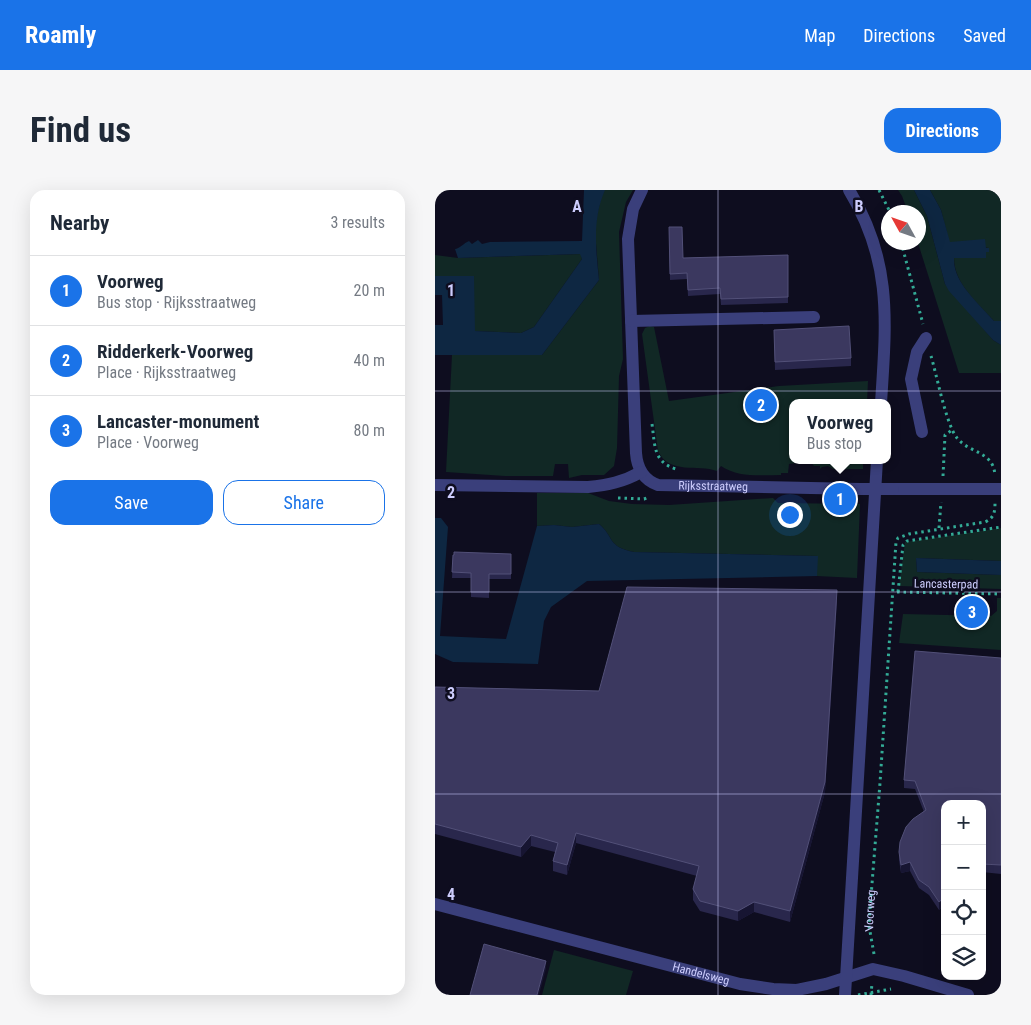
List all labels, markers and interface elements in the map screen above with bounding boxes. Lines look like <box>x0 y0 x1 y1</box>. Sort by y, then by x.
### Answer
text: Roamly <box>25 21 96 49</box>
text: Map <box>804 25 835 46</box>
text: Directions <box>863 25 935 46</box>
text: Saved <box>963 25 1006 46</box>
button: Directions <box>884 108 1001 153</box>
text: Find us <box>30 110 131 151</box>
text: A <box>572 197 582 216</box>
text: B <box>855 197 864 216</box>
north arrow <box>881 205 926 250</box>
text: Nearby <box>50 211 109 235</box>
text: 3 results <box>330 213 385 232</box>
text: Voorweg <box>97 270 164 293</box>
text: 1 <box>62 281 70 300</box>
text: 20 m <box>353 281 385 300</box>
text: 1 <box>447 281 455 300</box>
text: Bus stop · Rijksstraatweg <box>97 293 256 312</box>
text: Ridderkerk-Voorweg <box>97 340 253 363</box>
text: 2 <box>62 351 70 370</box>
text: 40 m <box>353 351 385 370</box>
text: Place · Rijksstraatweg <box>97 363 236 382</box>
pin: 2 <box>745 386 777 424</box>
popup <box>789 399 891 464</box>
text: Lancaster-monument <box>97 410 259 433</box>
text: Voorweg <box>807 411 873 434</box>
text: 3 <box>62 421 70 440</box>
text: 80 m <box>353 421 385 440</box>
text: Place · Voorweg <box>97 433 199 452</box>
text: Bus stop <box>807 434 862 453</box>
street label: Rijksstraatweg <box>678 478 748 494</box>
button: Save <box>50 480 213 525</box>
button: Share <box>223 480 385 525</box>
pin: 1 <box>824 480 856 518</box>
text: 2 <box>447 483 455 502</box>
your location <box>777 502 803 528</box>
street label: Lancasterpad <box>914 576 978 592</box>
pin: 3 <box>956 593 988 631</box>
text: 3 <box>447 684 455 703</box>
map controls <box>941 800 986 980</box>
button: + <box>941 800 986 845</box>
button: − <box>941 845 986 890</box>
text: 4 <box>447 885 455 904</box>
street label: Voorweg <box>862 889 879 932</box>
button: locate <box>941 890 986 935</box>
button: layers <box>941 935 986 980</box>
street label: Handelsweg <box>671 960 731 988</box>

